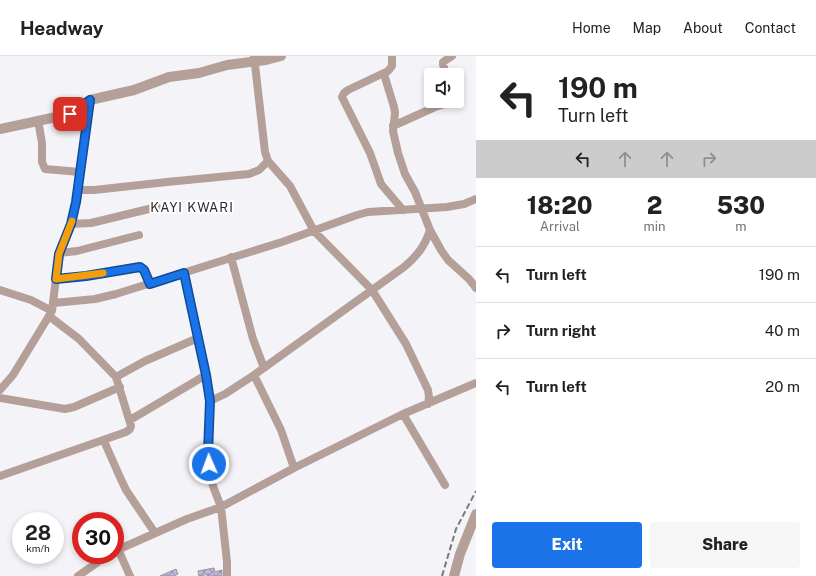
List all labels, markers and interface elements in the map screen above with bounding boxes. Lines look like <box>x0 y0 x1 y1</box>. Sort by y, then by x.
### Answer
text: Headway <box>20 17 103 39</box>
text: Home <box>572 20 611 36</box>
text: Map <box>633 20 661 36</box>
text: About <box>683 20 723 36</box>
text: Contact <box>745 20 796 36</box>
map controls <box>424 68 464 108</box>
button: sound <box>424 68 464 108</box>
text: 190 m <box>558 71 638 104</box>
icon: left <box>492 72 544 124</box>
pin <box>53 97 87 131</box>
icon: arrive <box>59 103 81 125</box>
text: Turn left <box>558 105 628 126</box>
icon: left <box>572 148 594 170</box>
icon: ahead <box>614 148 636 170</box>
icon: ahead <box>656 148 678 170</box>
icon: right <box>698 148 720 170</box>
text: 18:20 <box>527 191 593 219</box>
text: 2 <box>647 191 662 219</box>
text: 530 <box>716 191 765 219</box>
district label: KAYI KWARI <box>150 200 234 215</box>
text: Arrival <box>540 219 580 234</box>
text: min <box>644 219 666 234</box>
text: m <box>735 219 746 234</box>
icon: left <box>492 264 514 286</box>
text: Turn left <box>526 266 587 283</box>
text: 190 m <box>759 266 800 283</box>
icon: right <box>492 320 514 342</box>
text: Turn right <box>526 322 596 339</box>
text: 40 m <box>765 322 800 339</box>
icon: left <box>492 376 514 398</box>
text: Turn left <box>526 378 587 395</box>
text: 20 m <box>765 378 800 395</box>
position arrow <box>188 443 230 485</box>
speed limit sign: 30 <box>72 512 124 564</box>
text: 28 <box>25 521 51 545</box>
button: Exit <box>492 522 642 568</box>
button: Share <box>650 522 800 568</box>
text: km/h <box>26 542 50 554</box>

